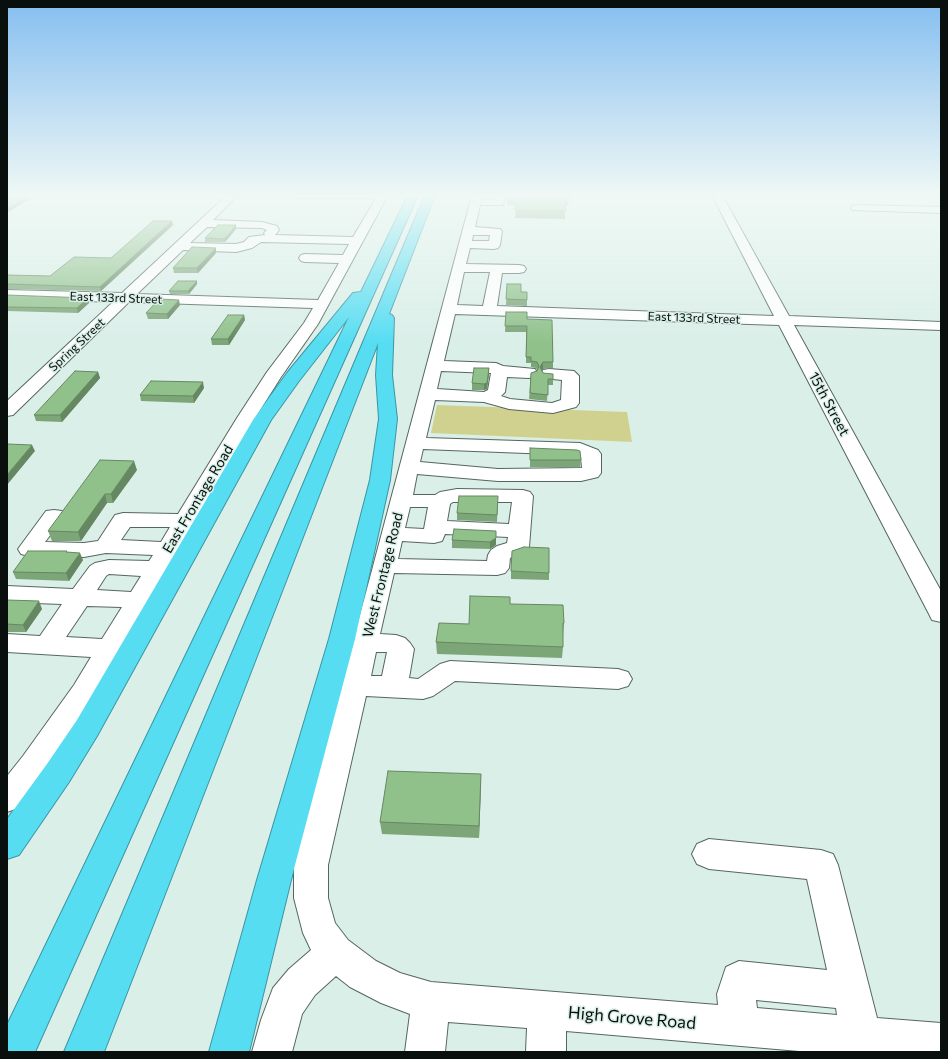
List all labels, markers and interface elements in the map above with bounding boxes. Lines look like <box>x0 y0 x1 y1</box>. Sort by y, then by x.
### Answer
street label: East 133rd Street <box>69 289 163 307</box>
street label: East 133rd Street <box>647 309 741 327</box>
street label: Spring Street <box>46 315 108 375</box>
street label: 15th Street <box>805 369 853 439</box>
street label: East Frontage Road <box>159 442 237 556</box>
street label: West Frontage Road <box>359 511 407 639</box>
street label: High Grove Road <box>567 1002 697 1034</box>

